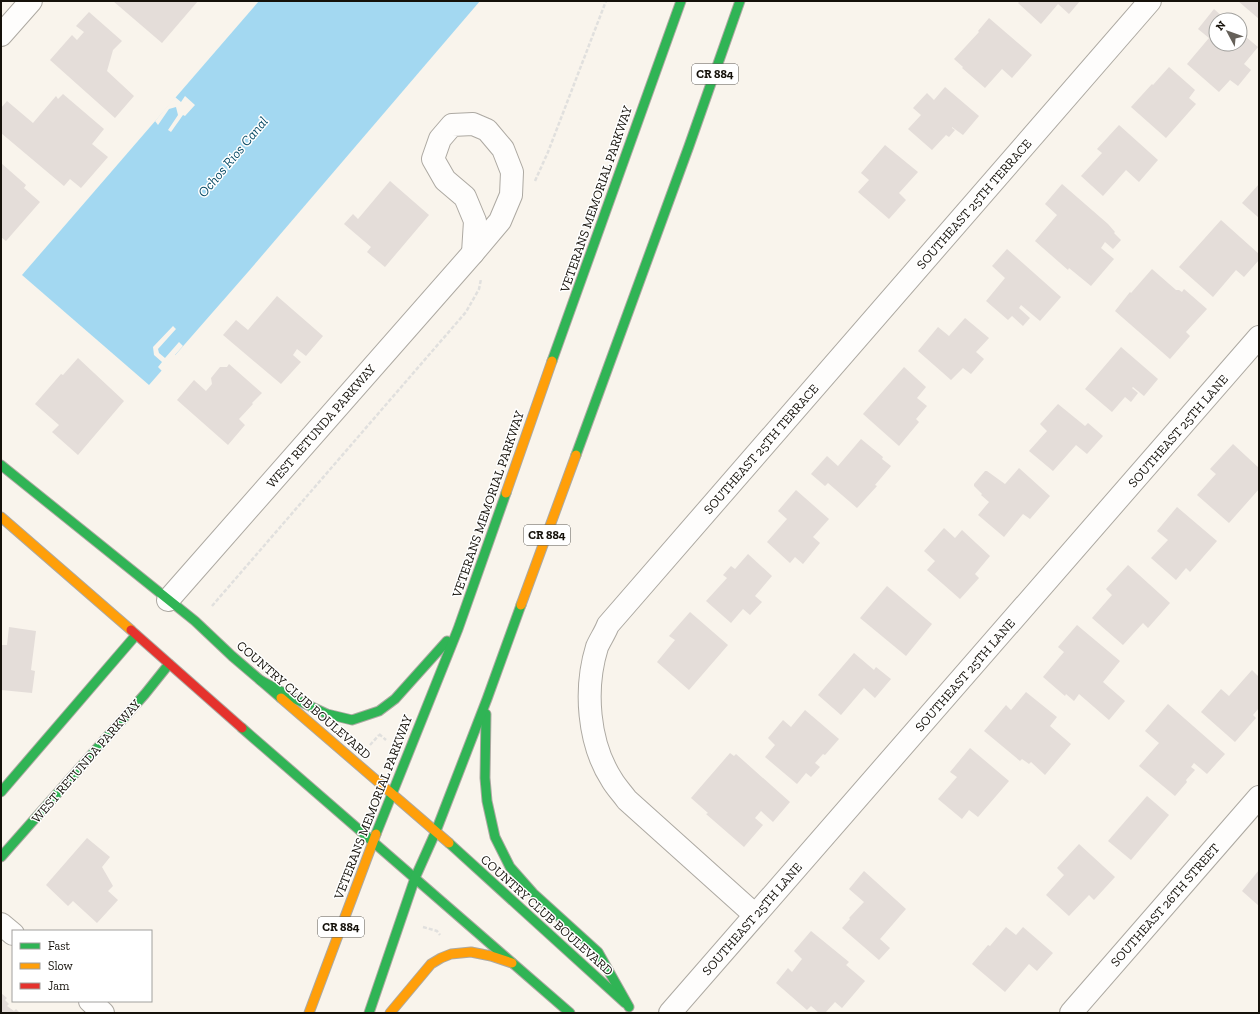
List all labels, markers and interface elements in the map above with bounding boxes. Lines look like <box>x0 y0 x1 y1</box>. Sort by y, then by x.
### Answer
north arrow <box>1208 12 1248 52</box>
text: N <box>1213 18 1229 33</box>
road number: CR 884 <box>692 64 738 84</box>
street label: VETERANS MEMORIAL PARKWAY <box>557 104 635 295</box>
water label: Ochos Rios Canal <box>194 113 272 201</box>
street label: SOUTHEAST 25TH TERRACE <box>914 136 1035 272</box>
street label: WEST RETUNDA PARKWAY <box>263 361 379 491</box>
street label: SOUTHEAST 25TH LANE <box>1125 371 1231 490</box>
street label: SOUTHEAST 25TH TERRACE <box>701 381 822 517</box>
street label: VETERANS MEMORIAL PARKWAY <box>449 409 527 600</box>
road number: CR 884 <box>524 525 570 545</box>
street label: SOUTHEAST 25TH LANE <box>912 615 1018 734</box>
street label: COUNTRY CLUB BOULEVARD <box>234 638 374 762</box>
street label: WEST RETUNDA PARKWAY <box>28 696 144 826</box>
street label: VETERANS MEMORIAL PARKWAY <box>330 713 415 902</box>
street label: SOUTHEAST 26TH STREET <box>1107 840 1223 970</box>
street label: COUNTRY CLUB BOULEVARD <box>478 852 616 978</box>
street label: SOUTHEAST 25TH LANE <box>699 859 805 978</box>
road number: CR 884 <box>318 917 364 937</box>
legend <box>12 930 152 1002</box>
text: Fast <box>48 939 71 953</box>
text: Slow <box>48 959 74 973</box>
text: Jam <box>48 979 70 993</box>

